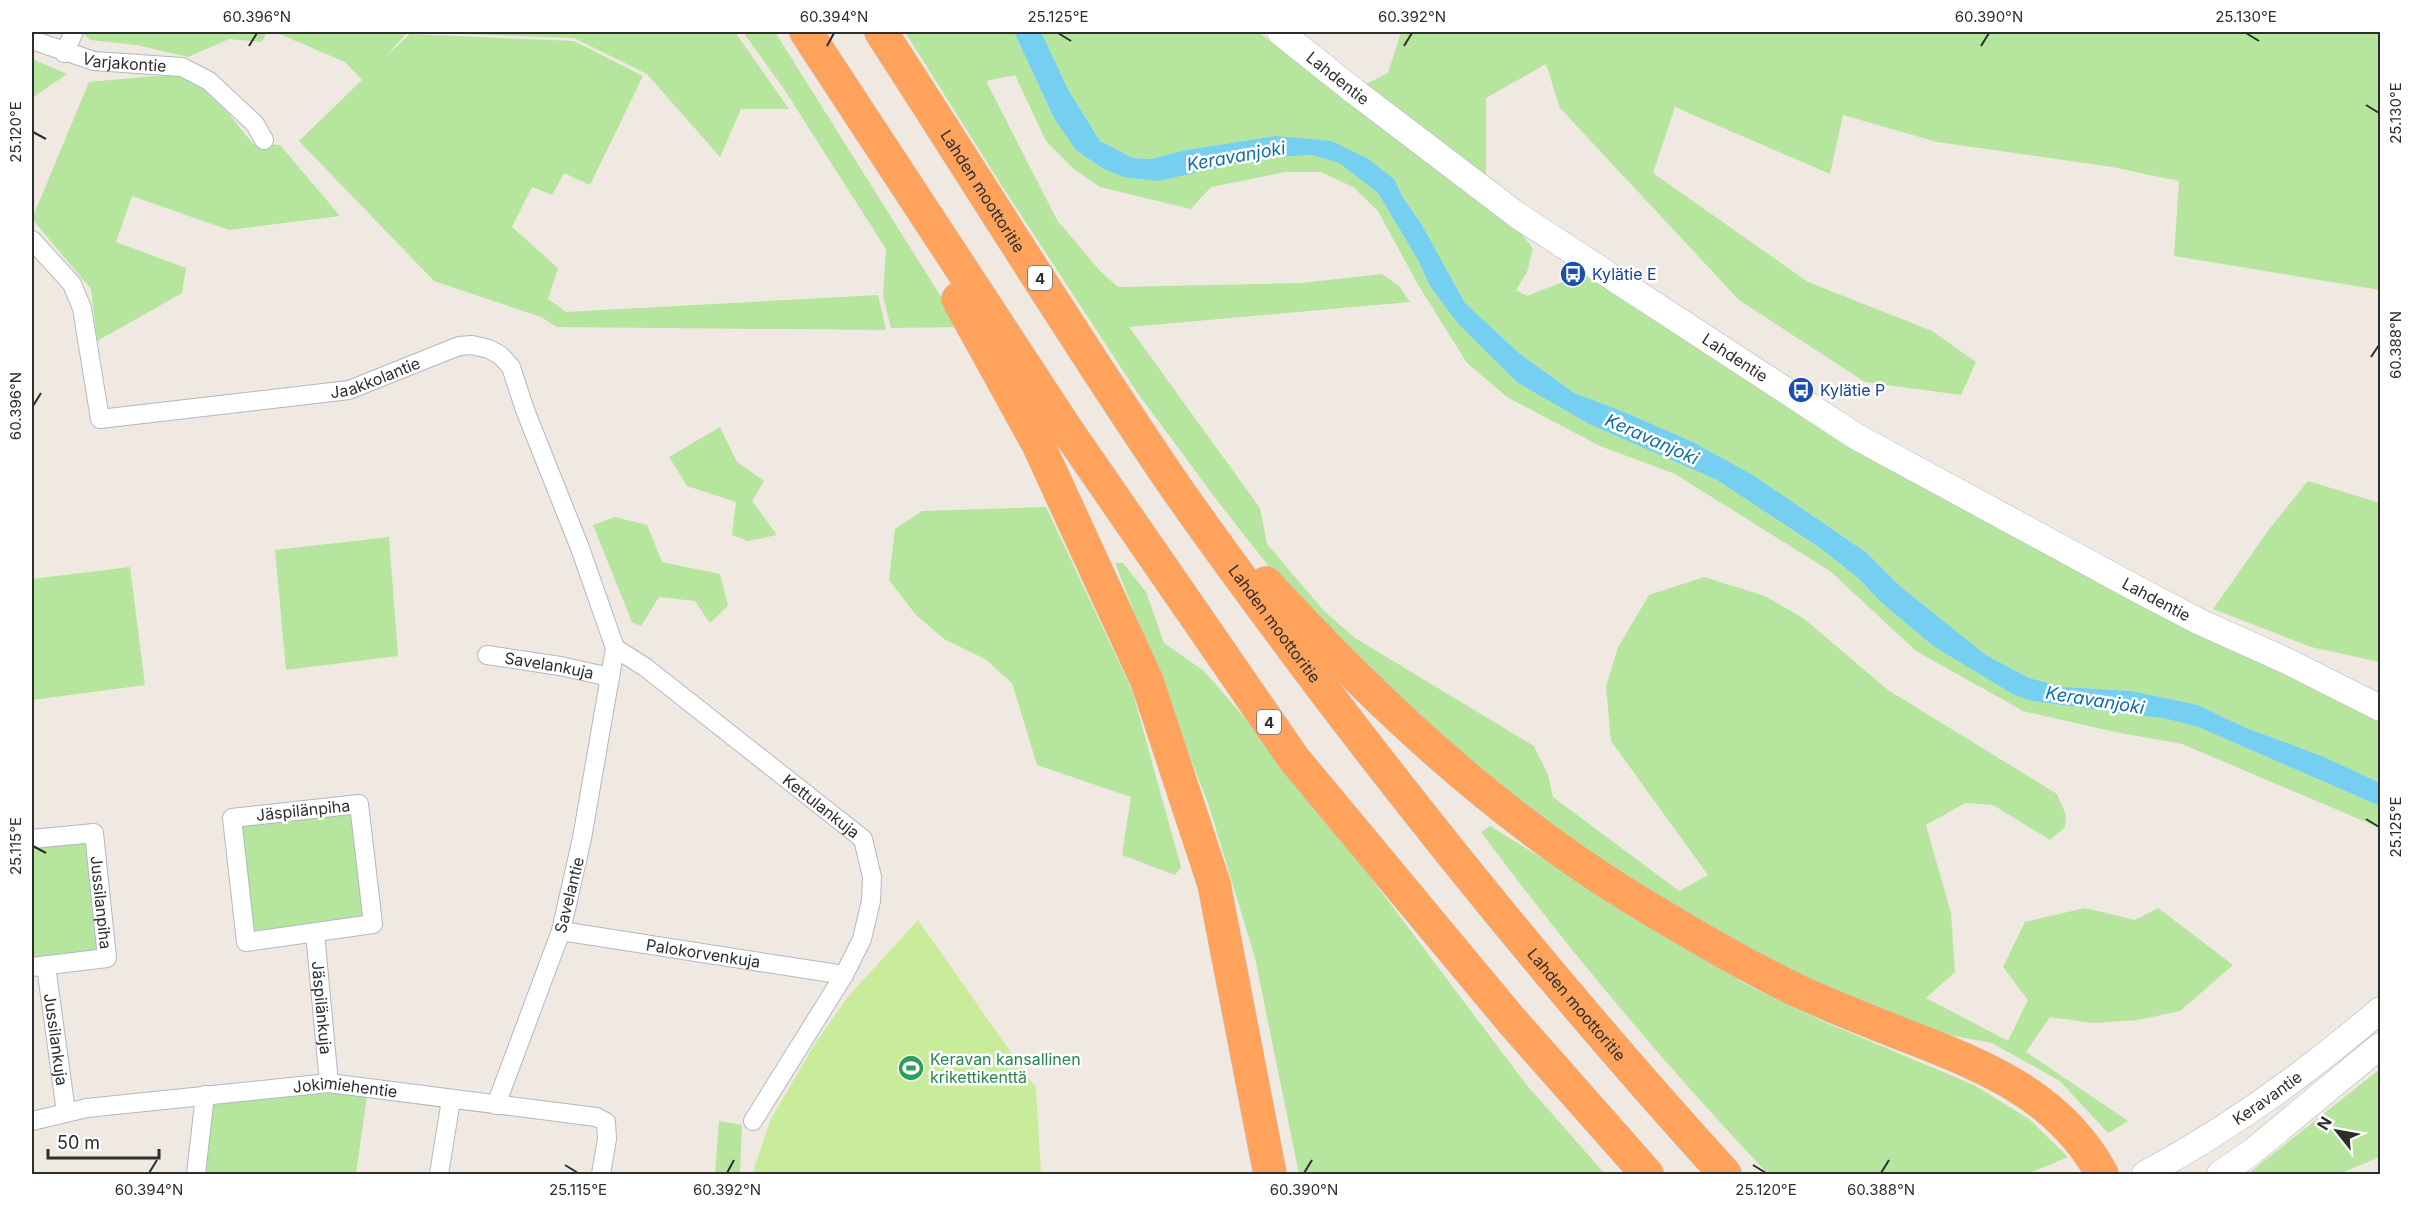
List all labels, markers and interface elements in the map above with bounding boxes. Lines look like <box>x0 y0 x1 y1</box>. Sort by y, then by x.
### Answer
text: 60.396°N <box>223 7 291 26</box>
text: 60.394°N <box>800 7 868 26</box>
text: 25.125°E <box>1027 7 1089 26</box>
text: 60.392°N <box>1378 7 1446 26</box>
text: 60.390°N <box>1955 7 2023 26</box>
text: 25.130°E <box>2215 7 2277 26</box>
street label: Lahdentie <box>1302 47 1373 109</box>
street label: Varjakontie <box>80 48 167 76</box>
text: 25.130°E <box>2386 82 2405 144</box>
text: 25.120°E <box>6 101 25 163</box>
street label: Lahden moottoritie <box>936 126 1029 256</box>
water label: Keravanjoki <box>1185 137 1288 175</box>
bus stop icon: Kylätie E <box>1558 259 1588 289</box>
place label: Kylätie E <box>1592 264 1657 284</box>
road number: 4 <box>1028 266 1052 290</box>
text: 60.388°N <box>2386 311 2405 379</box>
street label: Lahdentie <box>1699 329 1772 386</box>
street label: Jaakkolantie <box>329 353 423 402</box>
text: 60.396°N <box>6 372 25 440</box>
bus stop icon: Kylätie P <box>1786 375 1816 405</box>
place label: Kylätie P <box>1820 380 1885 400</box>
water label: Keravanjoki <box>1602 409 1702 469</box>
street label: Lahden moottoritie <box>1224 561 1325 687</box>
street label: Lahdentie <box>2119 573 2194 625</box>
street label: Savelankuja <box>503 648 596 683</box>
water label: Keravanjoki <box>2044 682 2147 718</box>
road number: 4 <box>1257 710 1281 734</box>
street label: Kettulankuja <box>779 770 864 843</box>
street label: Jäspilänpiha <box>255 795 351 825</box>
text: 25.125°E <box>2386 796 2405 858</box>
text: 25.115°E <box>6 817 25 875</box>
street label: Jussilanpiha <box>86 855 116 950</box>
street label: Savelantie <box>550 855 588 935</box>
street label: Palokorvenkuja <box>645 934 762 972</box>
street label: Lahden moottoritie <box>1523 944 1630 1065</box>
street label: Jäspilänkuja <box>308 960 336 1055</box>
street label: Jussilankuja <box>40 992 72 1087</box>
place label: Keravan kansallinen krikettikenttä <box>930 1049 1081 1087</box>
sports icon: Keravan kansallinen krikettikenttä <box>896 1053 926 1083</box>
street label: Keravantie <box>2229 1067 2306 1129</box>
street label: Jokimiehentie <box>292 1072 399 1102</box>
north arrow <box>2307 1101 2367 1161</box>
text: N <box>2312 1113 2336 1134</box>
scale bar <box>48 1122 159 1160</box>
text: 50 m <box>57 1132 100 1153</box>
text: 60.394°N <box>115 1180 183 1199</box>
text: 25.115°E <box>549 1180 607 1199</box>
text: 60.392°N <box>693 1180 761 1199</box>
text: 60.390°N <box>1270 1180 1338 1199</box>
text: 25.120°E <box>1735 1180 1797 1199</box>
text: 60.388°N <box>1847 1180 1915 1199</box>

